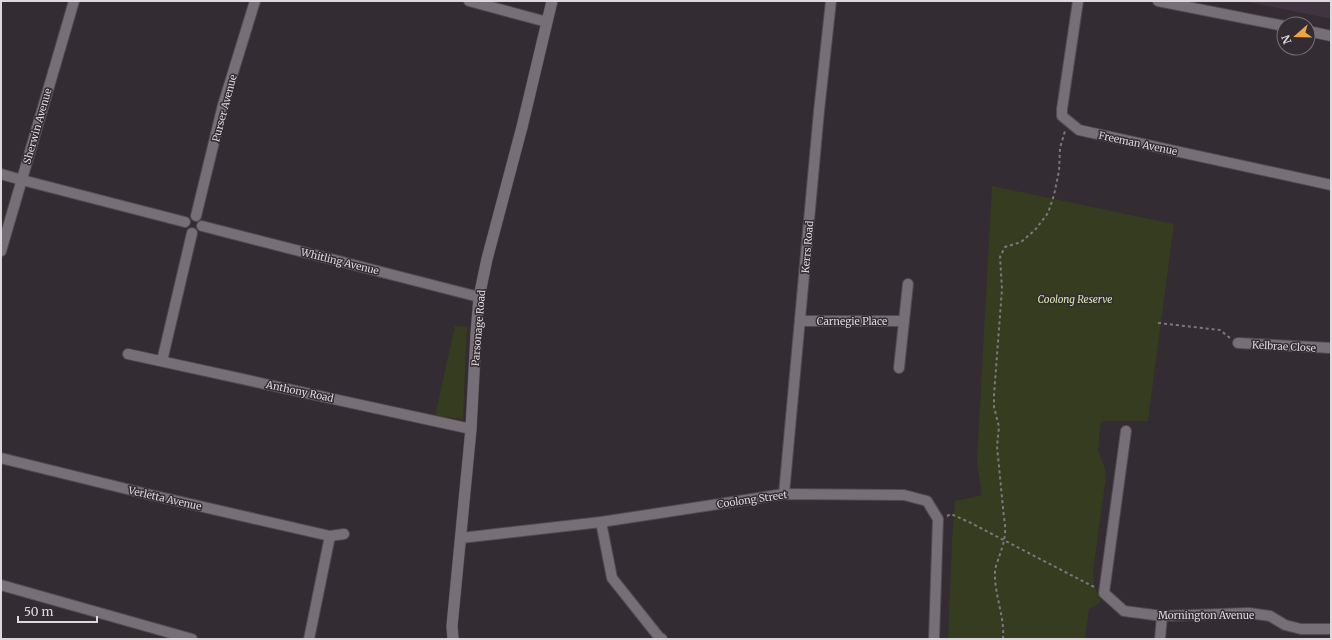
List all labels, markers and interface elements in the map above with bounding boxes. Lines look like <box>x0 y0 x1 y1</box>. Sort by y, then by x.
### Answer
north arrow <box>1276 16 1316 56</box>
text: N <box>1278 33 1295 46</box>
street label: Purser Avenue <box>209 73 240 143</box>
street label: Sherwin Avenue <box>20 87 55 166</box>
street label: Freeman Avenue <box>1097 129 1178 158</box>
street label: Kerrs Road <box>799 220 816 274</box>
street label: Whitling Avenue <box>298 245 380 277</box>
street label: Parsonage Road <box>469 289 488 367</box>
park label: Coolong Reserve <box>1038 293 1112 306</box>
street label: Carnegie Place <box>817 315 887 328</box>
street label: Kelbrae Close <box>1252 338 1316 355</box>
street label: Anthony Road <box>264 378 335 405</box>
street label: Verletta Avenue <box>126 484 203 513</box>
street label: Coolong Street <box>716 488 788 511</box>
scale bar <box>18 598 97 624</box>
text: 50 m <box>24 604 53 619</box>
street label: Mornington Avenue <box>1158 609 1254 622</box>

